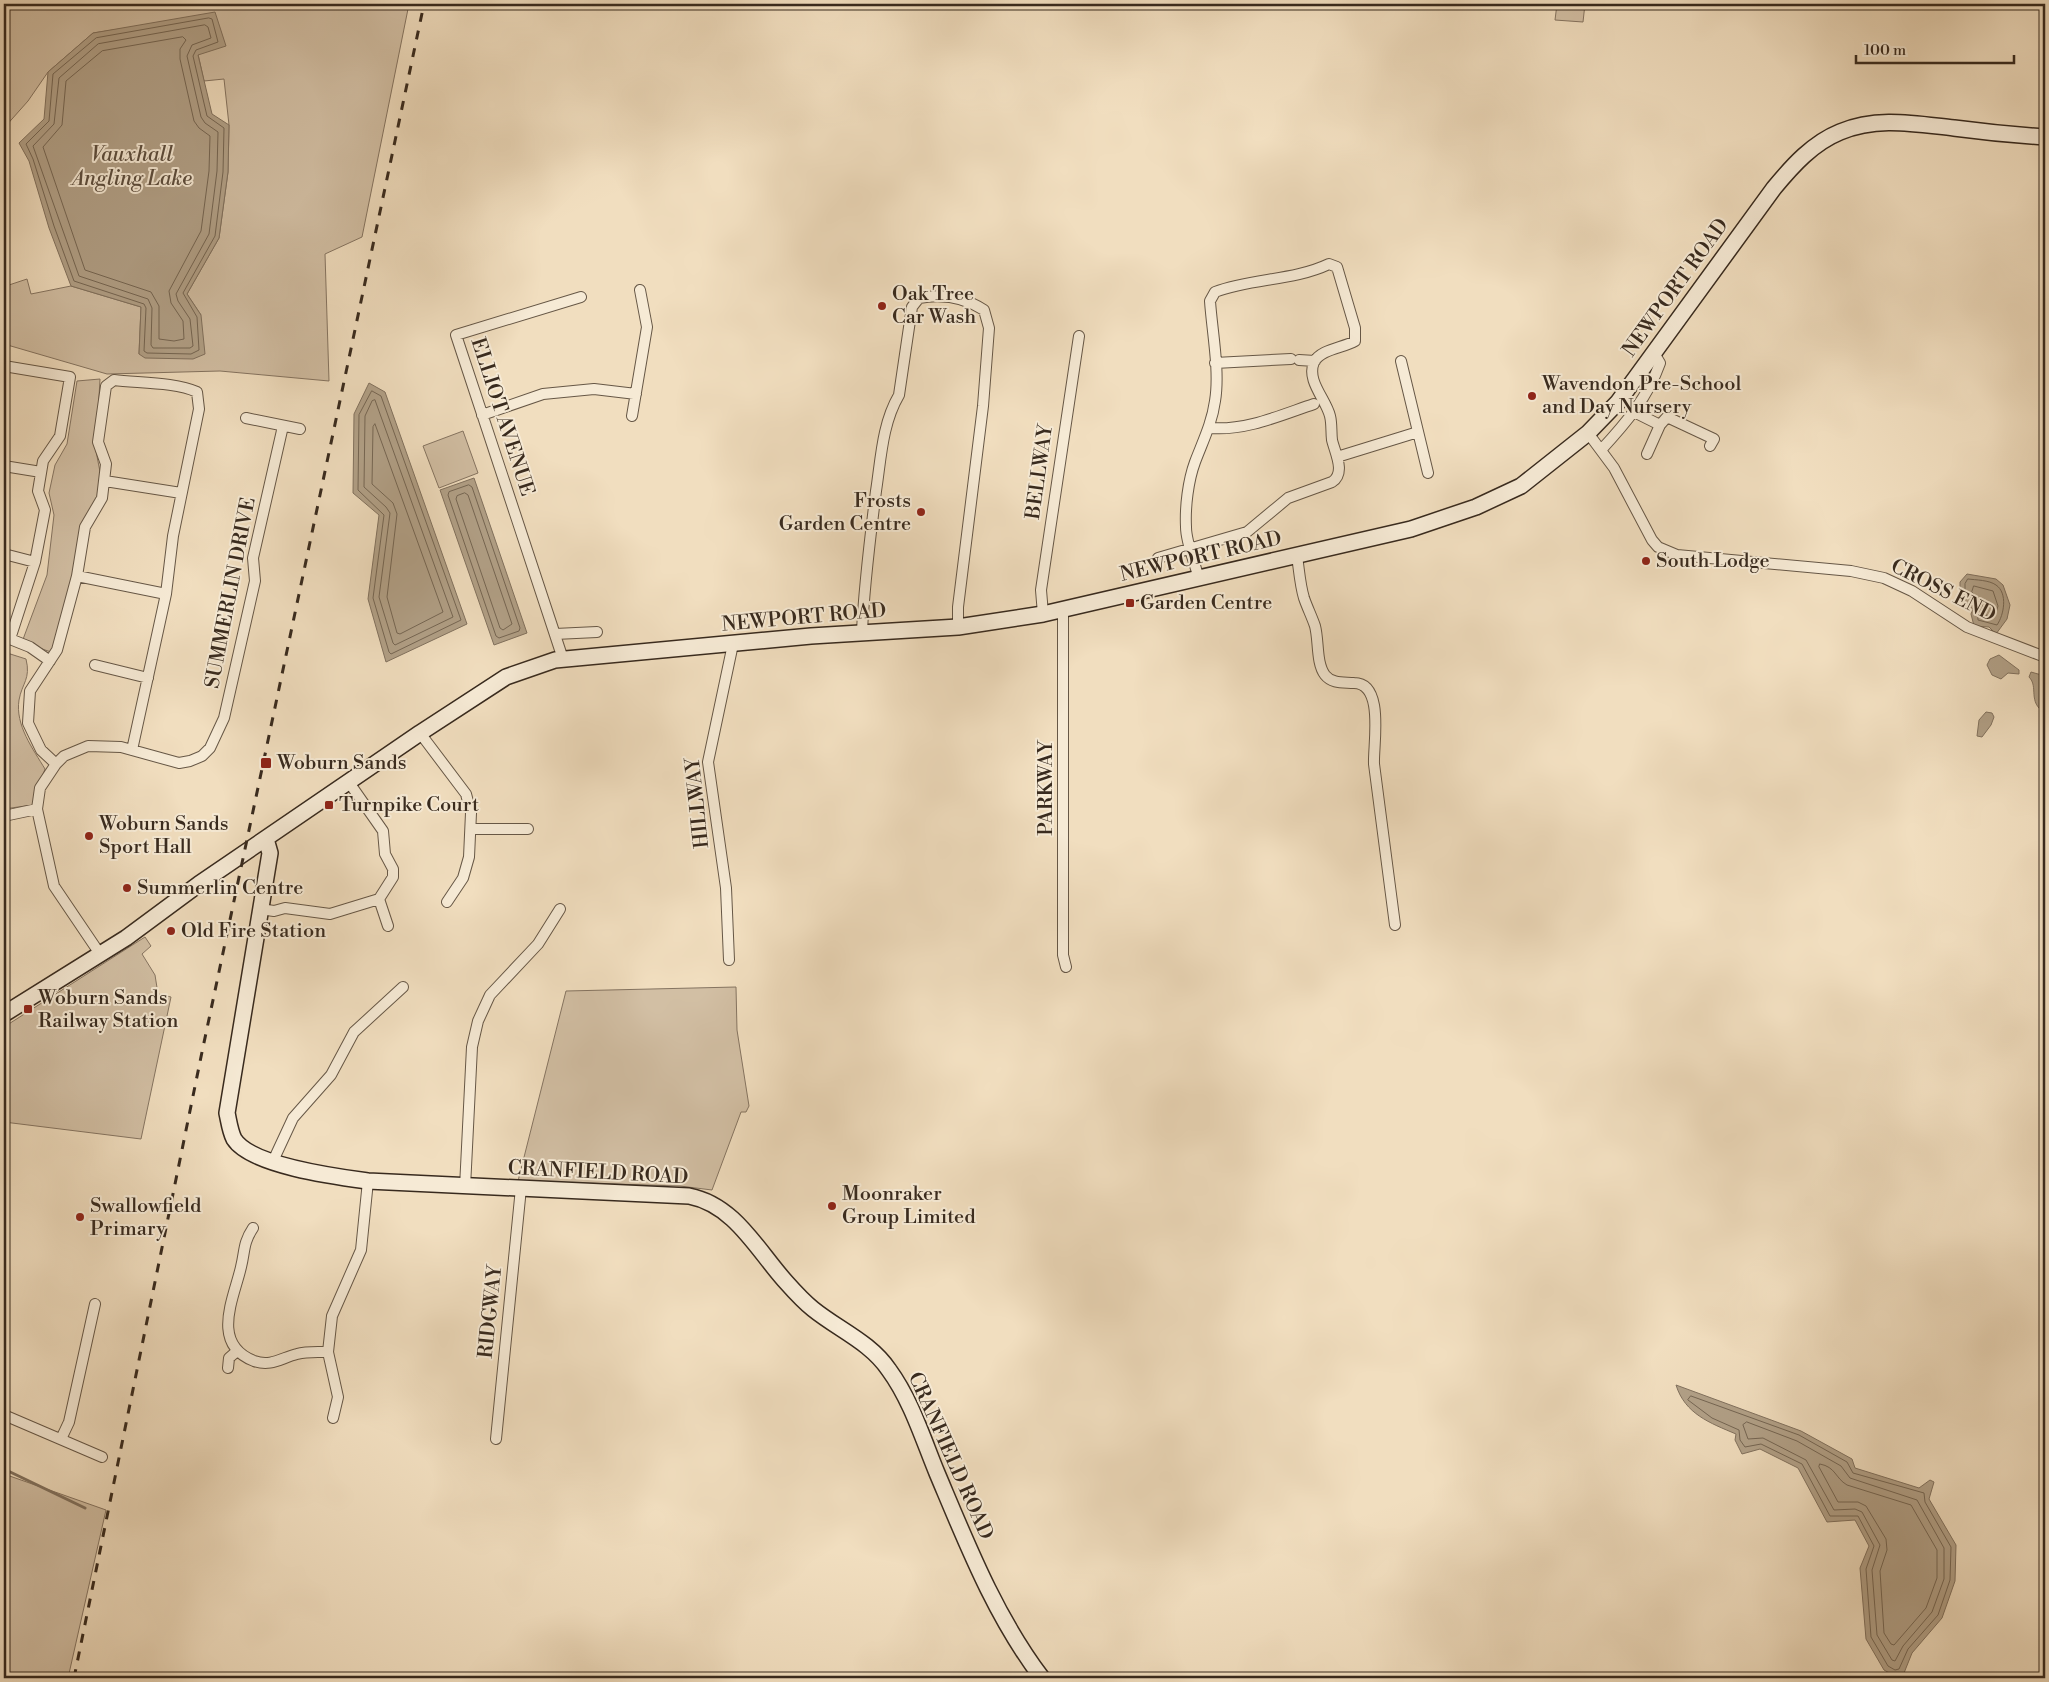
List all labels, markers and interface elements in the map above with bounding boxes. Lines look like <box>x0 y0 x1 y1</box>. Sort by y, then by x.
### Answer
scale bar <box>1856 32 2014 64</box>
text: 100 m <box>1864 41 1906 60</box>
water label: Vauxhall Angling Lake <box>70 142 192 192</box>
street label: NEWPORT ROAD <box>1617 214 1735 362</box>
place label: Oak Tree Car Wash <box>892 282 976 330</box>
marker: Oak Tree Car Wash <box>876 300 888 312</box>
street label: ELLIOT AVENUE <box>465 335 539 499</box>
place label: Wavendon Pre-School and Day Nursery <box>1541 372 1742 420</box>
marker: Wavendon Pre-School and Day Nursery <box>1526 390 1538 402</box>
street label: BELLWAY <box>1021 422 1059 522</box>
place label: Frosts Garden Centre <box>779 489 911 537</box>
street label: SUMMERLIN DRIVE <box>200 495 262 691</box>
marker: Frosts Garden Centre <box>915 506 927 518</box>
street label: NEWPORT ROAD <box>1118 526 1284 588</box>
place label: South Lodge <box>1656 549 1770 574</box>
street label: CROSS END <box>1886 554 2000 628</box>
marker: South Lodge <box>1640 555 1652 567</box>
place label: Garden Centre <box>1140 591 1272 616</box>
marker: Garden Centre <box>1124 597 1136 609</box>
street label: NEWPORT ROAD <box>721 598 887 638</box>
street label: PARKWAY <box>1034 739 1059 836</box>
place label: Woburn Sands <box>276 751 406 776</box>
marker: Woburn Sands <box>259 756 273 770</box>
street label: HILLWAY <box>681 756 715 850</box>
place label: Turnpike Court <box>339 793 479 818</box>
marker: Turnpike Court <box>323 799 335 811</box>
place label: Woburn Sands Sport Hall <box>98 812 228 860</box>
marker: Woburn Sands Sport Hall <box>83 830 95 842</box>
place label: Summerlin Centre <box>137 876 303 901</box>
marker: Summerlin Centre <box>121 882 133 894</box>
place label: Old Fire Station <box>181 919 326 944</box>
marker: Old Fire Station <box>165 925 177 937</box>
place label: Woburn Sands Railway Station <box>37 986 179 1034</box>
marker: Woburn Sands Railway Station <box>22 1003 34 1015</box>
street label: CRANFIELD ROAD <box>507 1156 689 1190</box>
place label: Moonraker Group Limited <box>842 1182 976 1230</box>
place label: Swallowfield Primary <box>90 1194 202 1242</box>
marker: Moonraker Group Limited <box>826 1200 838 1212</box>
marker: Swallowfield Primary <box>74 1211 86 1223</box>
street label: RIDGWAY <box>474 1263 508 1360</box>
street label: CRANFIELD ROAD <box>902 1368 998 1544</box>

